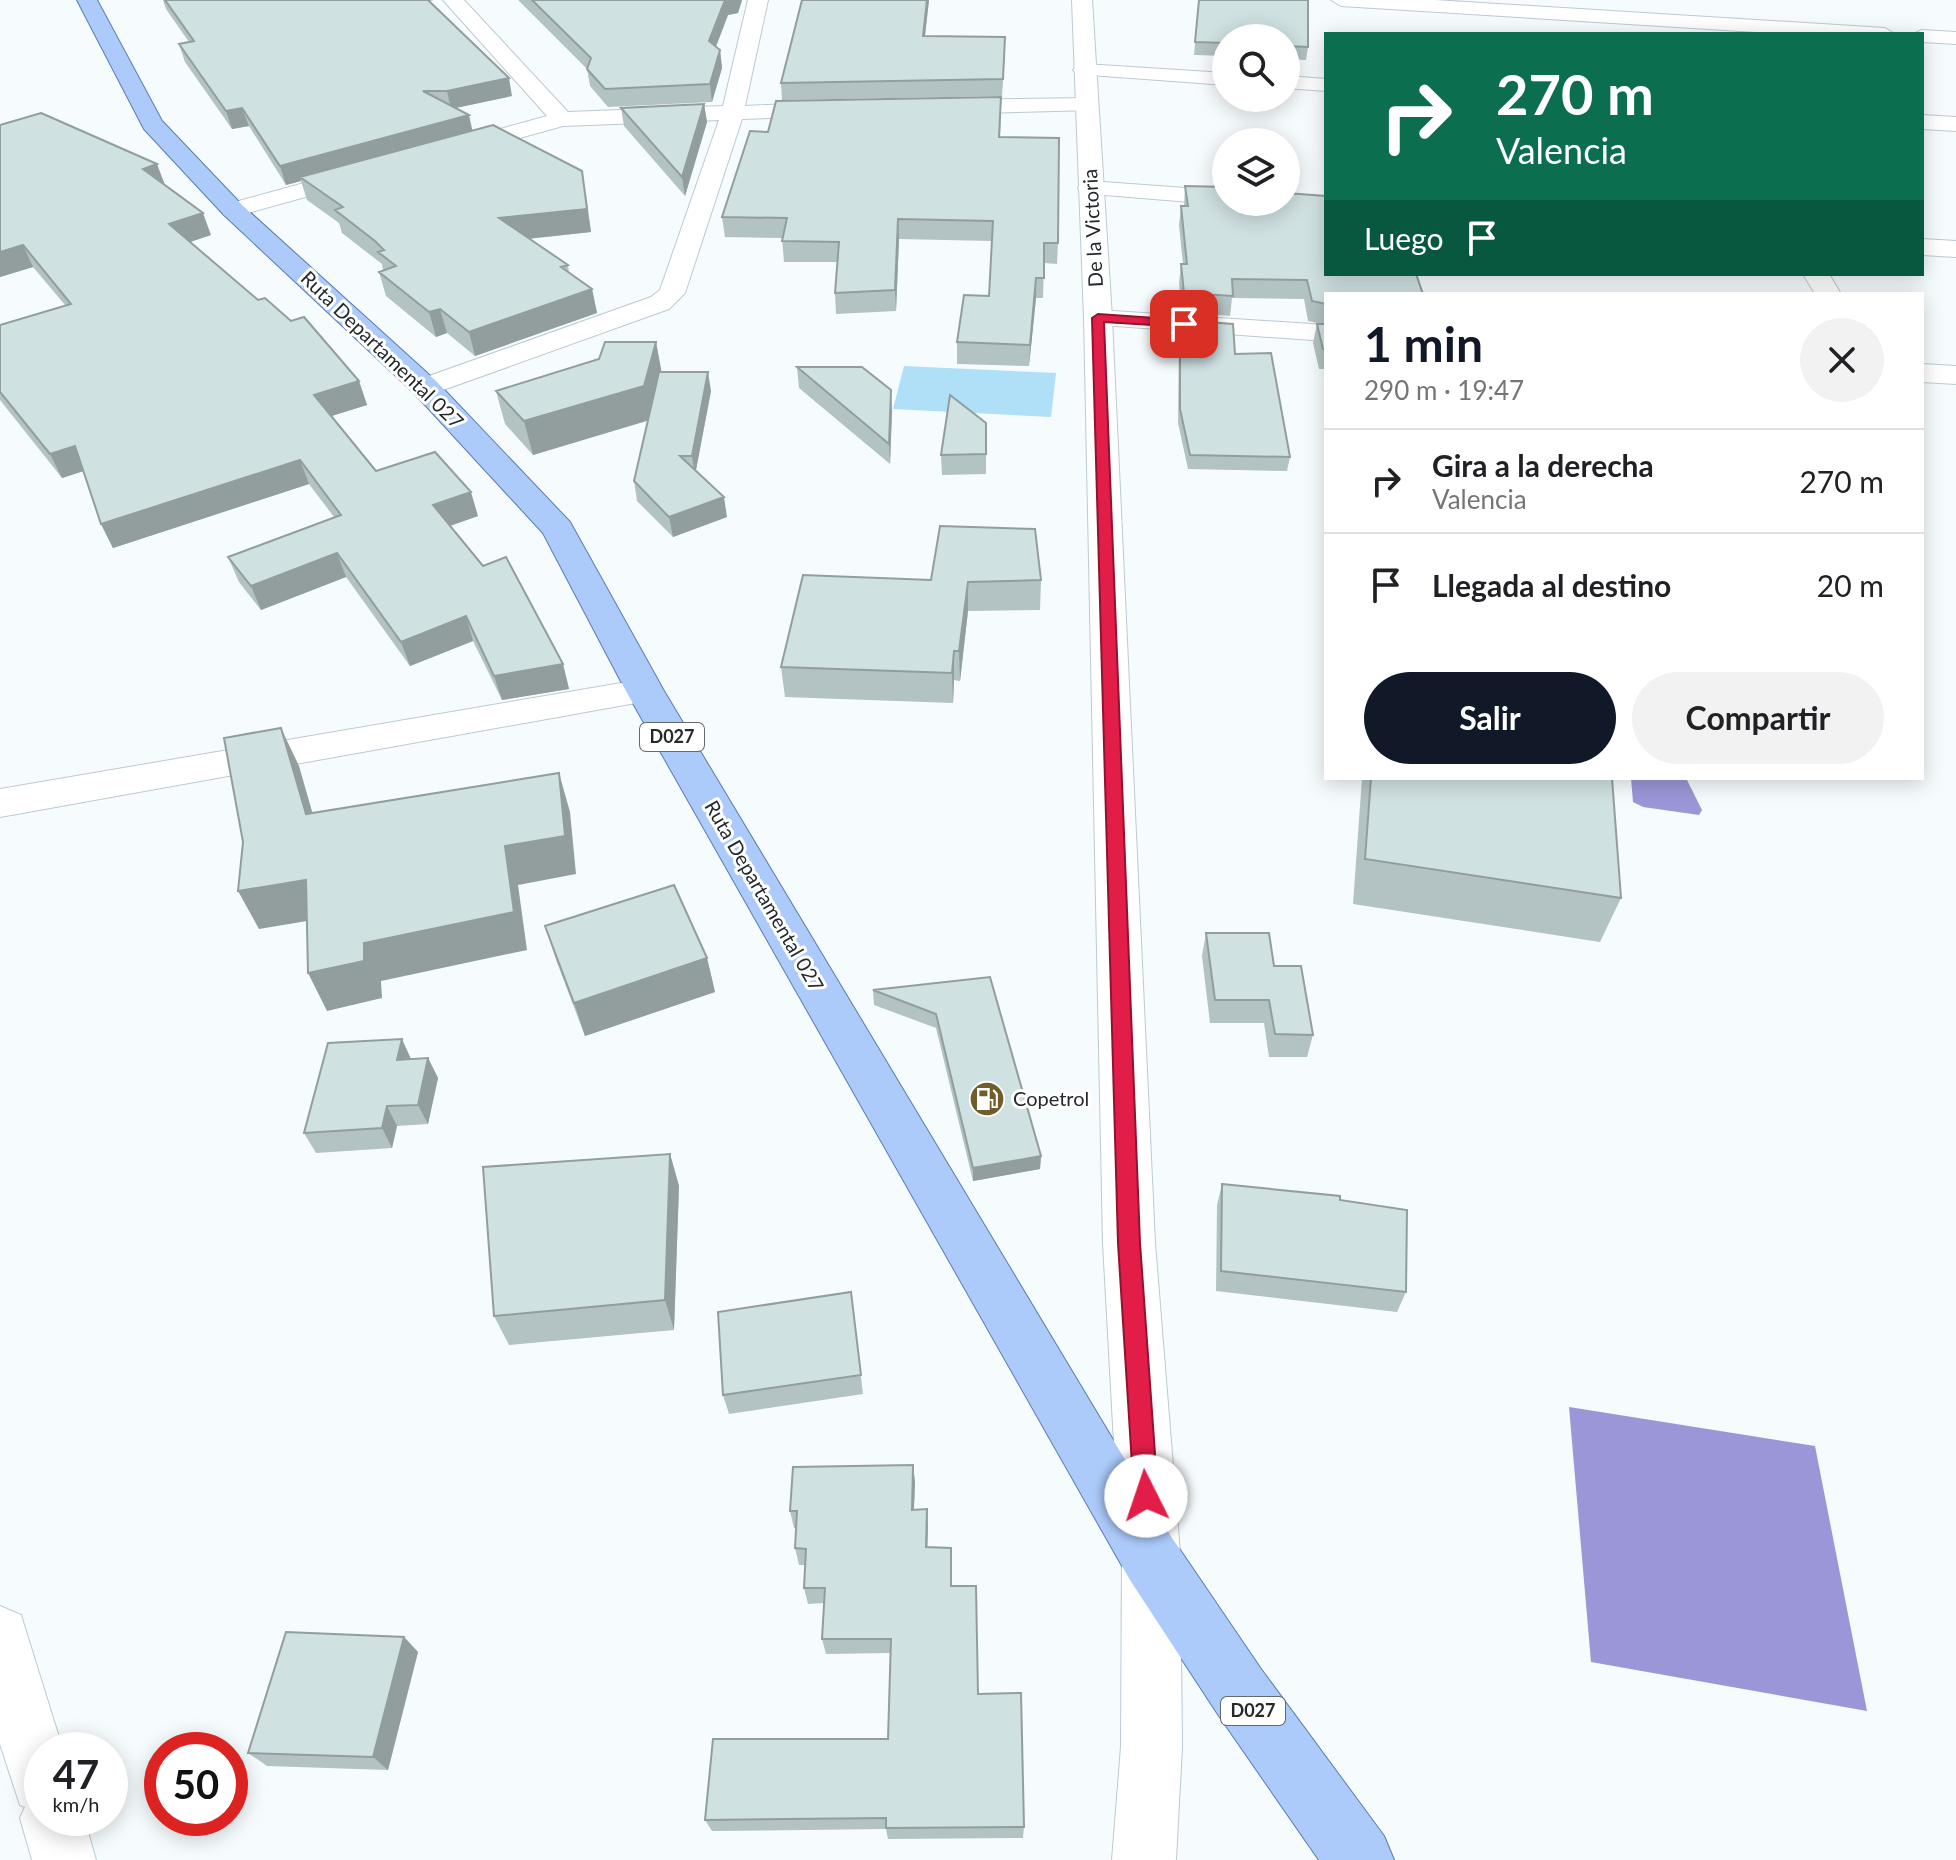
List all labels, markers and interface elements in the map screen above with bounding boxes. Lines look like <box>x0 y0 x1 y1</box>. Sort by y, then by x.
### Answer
map controls <box>1212 24 1300 216</box>
button: search <box>1212 24 1300 112</box>
text: 270 m <box>1496 60 1654 127</box>
icon: right <box>1364 64 1468 168</box>
button: layers <box>1212 128 1300 216</box>
text: Valencia <box>1496 128 1627 172</box>
street label: De la Victoria <box>1077 168 1107 288</box>
icon: arrive <box>1460 216 1504 260</box>
text: Luego <box>1364 220 1444 256</box>
street label: Ruta Departamental 027 <box>297 265 469 433</box>
pin <box>1150 290 1218 358</box>
icon: arrive <box>1162 302 1206 346</box>
text: 1 min <box>1364 315 1483 372</box>
button: close <box>1800 318 1884 402</box>
text: 290 m · 19:47 <box>1364 374 1524 406</box>
text: Gira a la derecha <box>1432 447 1654 483</box>
icon: right <box>1364 459 1408 503</box>
text: 270 m <box>1799 463 1884 499</box>
text: Valencia <box>1432 483 1527 515</box>
icon: arrive <box>1364 563 1408 607</box>
text: Llegada al destino <box>1432 567 1671 603</box>
text: 20 m <box>1817 567 1884 603</box>
button: Salir <box>1364 672 1616 764</box>
button: Compartir <box>1632 672 1884 764</box>
road number: D027 <box>640 723 704 751</box>
street label: Ruta Departamental 027 <box>700 796 829 995</box>
fuel station icon: Copetrol <box>968 1080 1006 1118</box>
place label: Copetrol <box>1013 1086 1089 1110</box>
position arrow <box>1104 1454 1188 1538</box>
road number: D027 <box>1221 1697 1285 1725</box>
speed limit sign: 50 <box>144 1732 248 1836</box>
text: 47 <box>53 1750 99 1798</box>
text: km/h <box>53 1792 99 1816</box>

